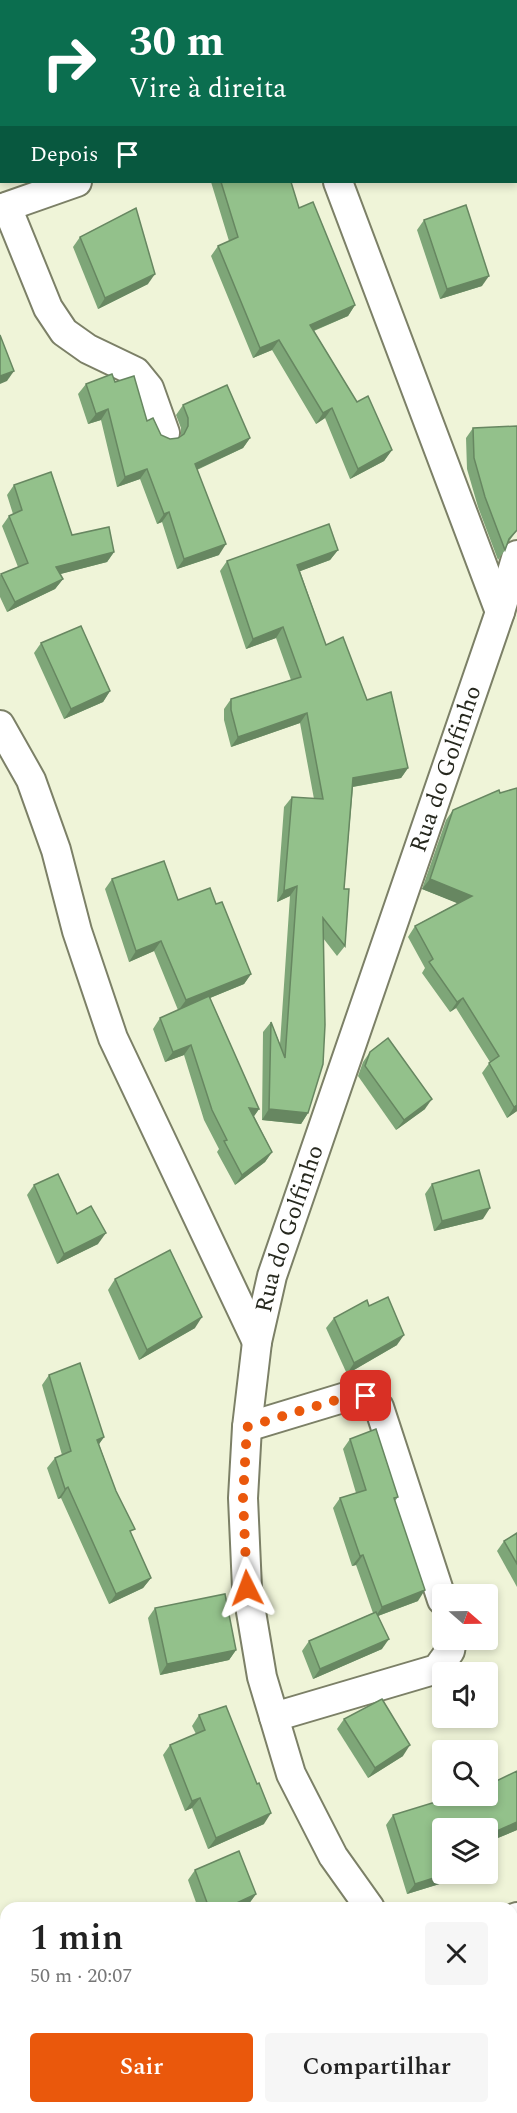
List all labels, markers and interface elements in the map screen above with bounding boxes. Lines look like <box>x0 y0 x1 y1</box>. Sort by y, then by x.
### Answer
text: 30 m <box>129 11 224 74</box>
icon: right <box>30 24 108 102</box>
text: Vire à direita <box>129 68 286 110</box>
text: Depois <box>30 138 99 171</box>
icon: arrive <box>111 138 144 171</box>
street label: Rua do Golfinho <box>401 681 491 857</box>
street label: Rua do Golfinho <box>246 1140 334 1316</box>
pin <box>340 1370 391 1421</box>
icon: arrive <box>349 1379 382 1412</box>
position arrow <box>215 1556 279 1620</box>
north arrow <box>432 1584 498 1650</box>
map controls <box>432 1584 498 1884</box>
button: sound <box>432 1662 498 1728</box>
button: search <box>432 1740 498 1806</box>
button: layers <box>432 1818 498 1884</box>
text: 1 min <box>30 1911 123 1966</box>
button: close <box>425 1922 488 1985</box>
text: 50 m · 20:07 <box>30 1961 132 1991</box>
button: Sair <box>30 2033 253 2102</box>
button: Compartilhar <box>265 2033 488 2102</box>

